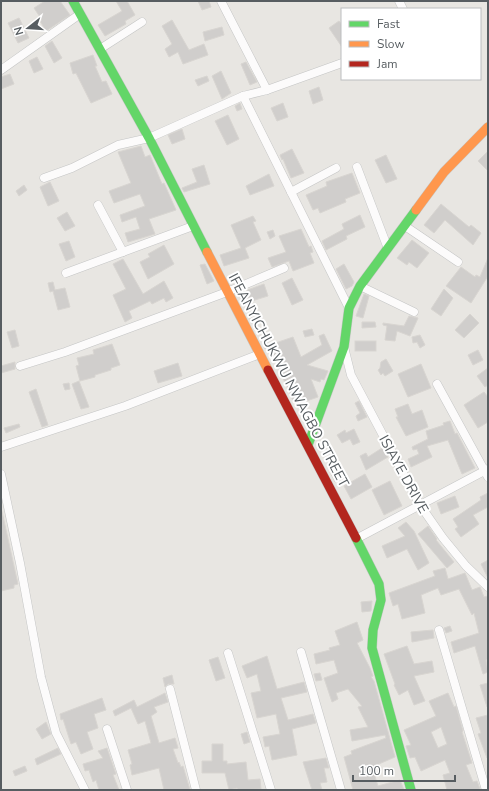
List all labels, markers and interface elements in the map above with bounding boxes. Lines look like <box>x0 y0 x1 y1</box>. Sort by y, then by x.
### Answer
north arrow <box>8 8 48 48</box>
legend <box>341 8 481 80</box>
text: Fast <box>377 16 400 32</box>
text: N <box>11 25 27 37</box>
text: Slow <box>377 36 405 52</box>
text: Jam <box>376 56 398 72</box>
street label: IFEANYICHUKWU NWAGBO STREET <box>224 270 353 491</box>
street label: ISIAYE DRIVE <box>374 432 433 517</box>
scale bar <box>353 757 455 783</box>
text: 100 m <box>359 763 394 779</box>

